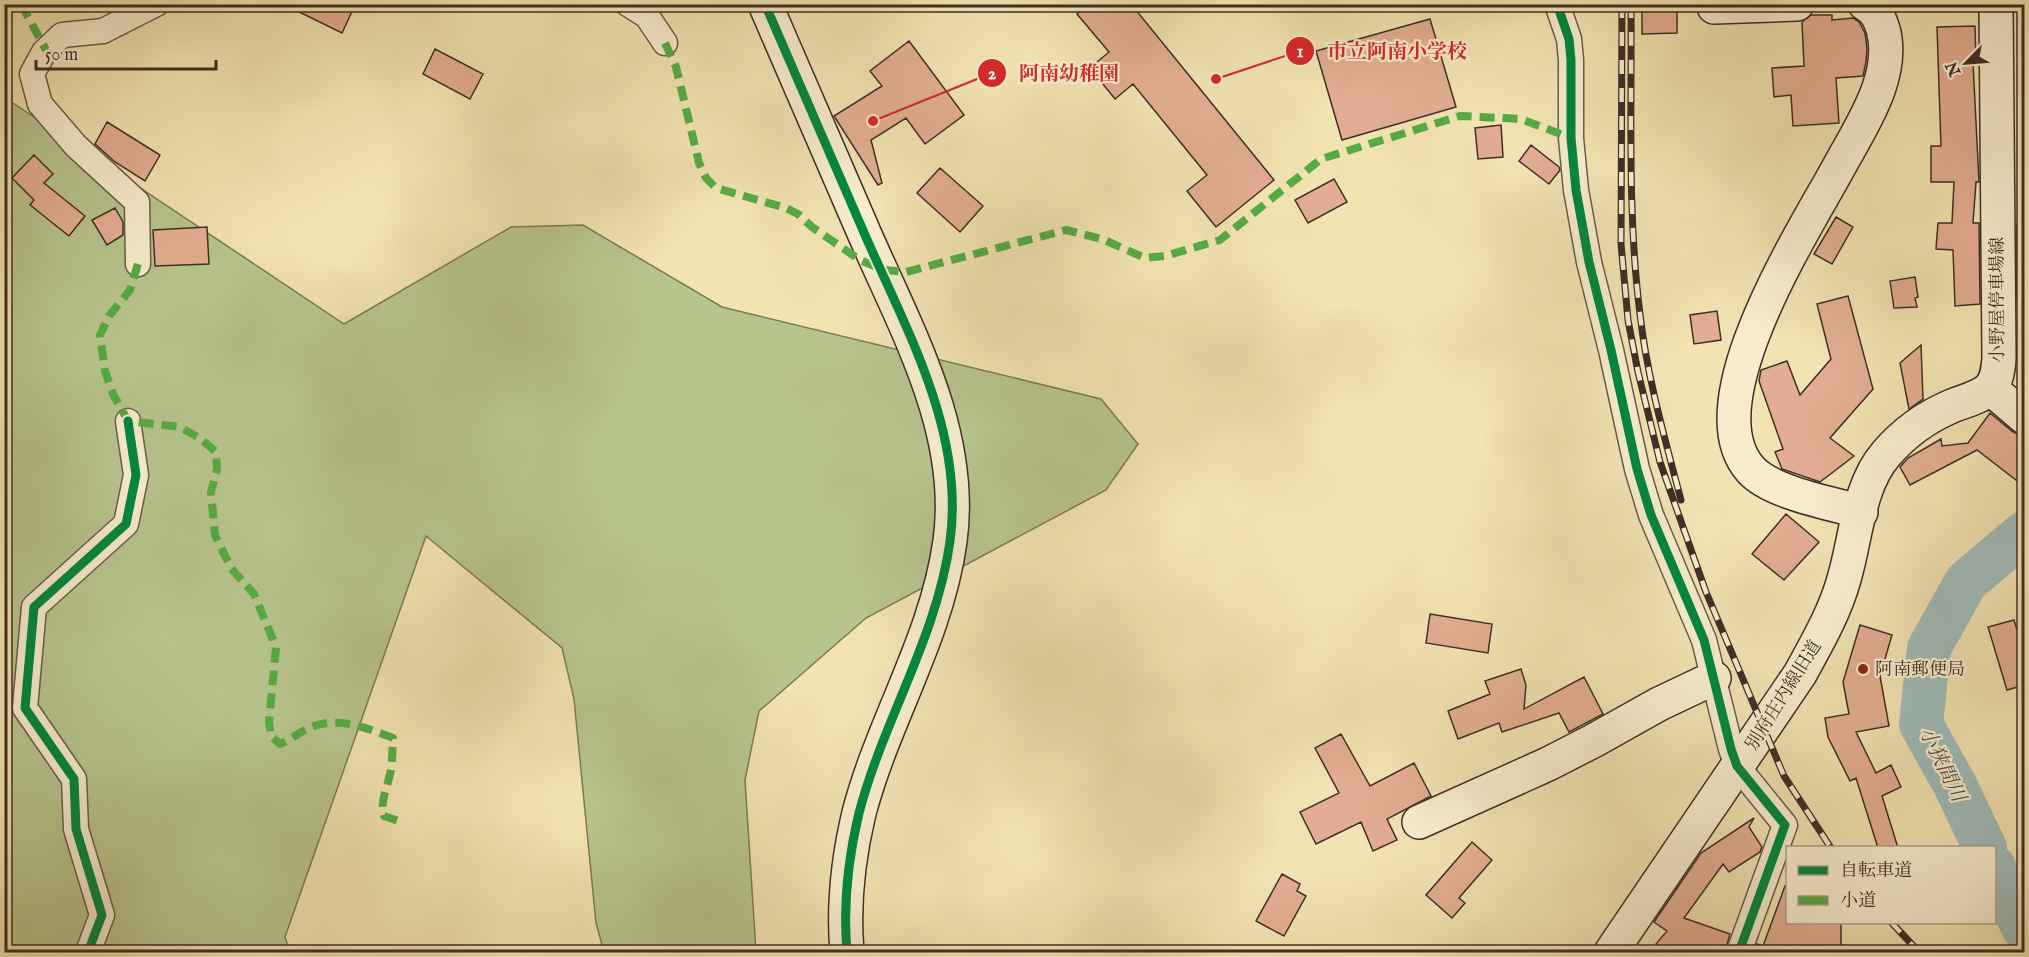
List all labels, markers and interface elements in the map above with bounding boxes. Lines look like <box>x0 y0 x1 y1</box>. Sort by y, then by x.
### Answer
callout: 市立阿南小学校 <box>1285 32 1479 70</box>
scale bar <box>36 33 216 71</box>
north arrow <box>1936 33 1996 93</box>
text: 市立阿南小学校 <box>1327 40 1467 65</box>
text: 1 <box>1297 41 1304 64</box>
text: 50 m <box>45 44 78 67</box>
callout: 阿南幼稚園 <box>977 54 1131 92</box>
text: N <box>1942 58 1967 80</box>
text: 阿南幼稚園 <box>1019 62 1119 87</box>
text: 2 <box>988 63 997 86</box>
street label: 小野屋停車場線 <box>1987 237 2010 363</box>
street label: 別府庄内線旧道 <box>1741 636 1827 755</box>
place label: 阿南郵便局 <box>1875 659 1965 682</box>
marker: 阿南郵便局 <box>1856 662 1870 676</box>
water label: 小狭間川 <box>1913 723 1971 808</box>
legend <box>1786 846 1996 924</box>
text: 自転車道 <box>1840 860 1912 883</box>
text: 小道 <box>1840 890 1876 913</box>

